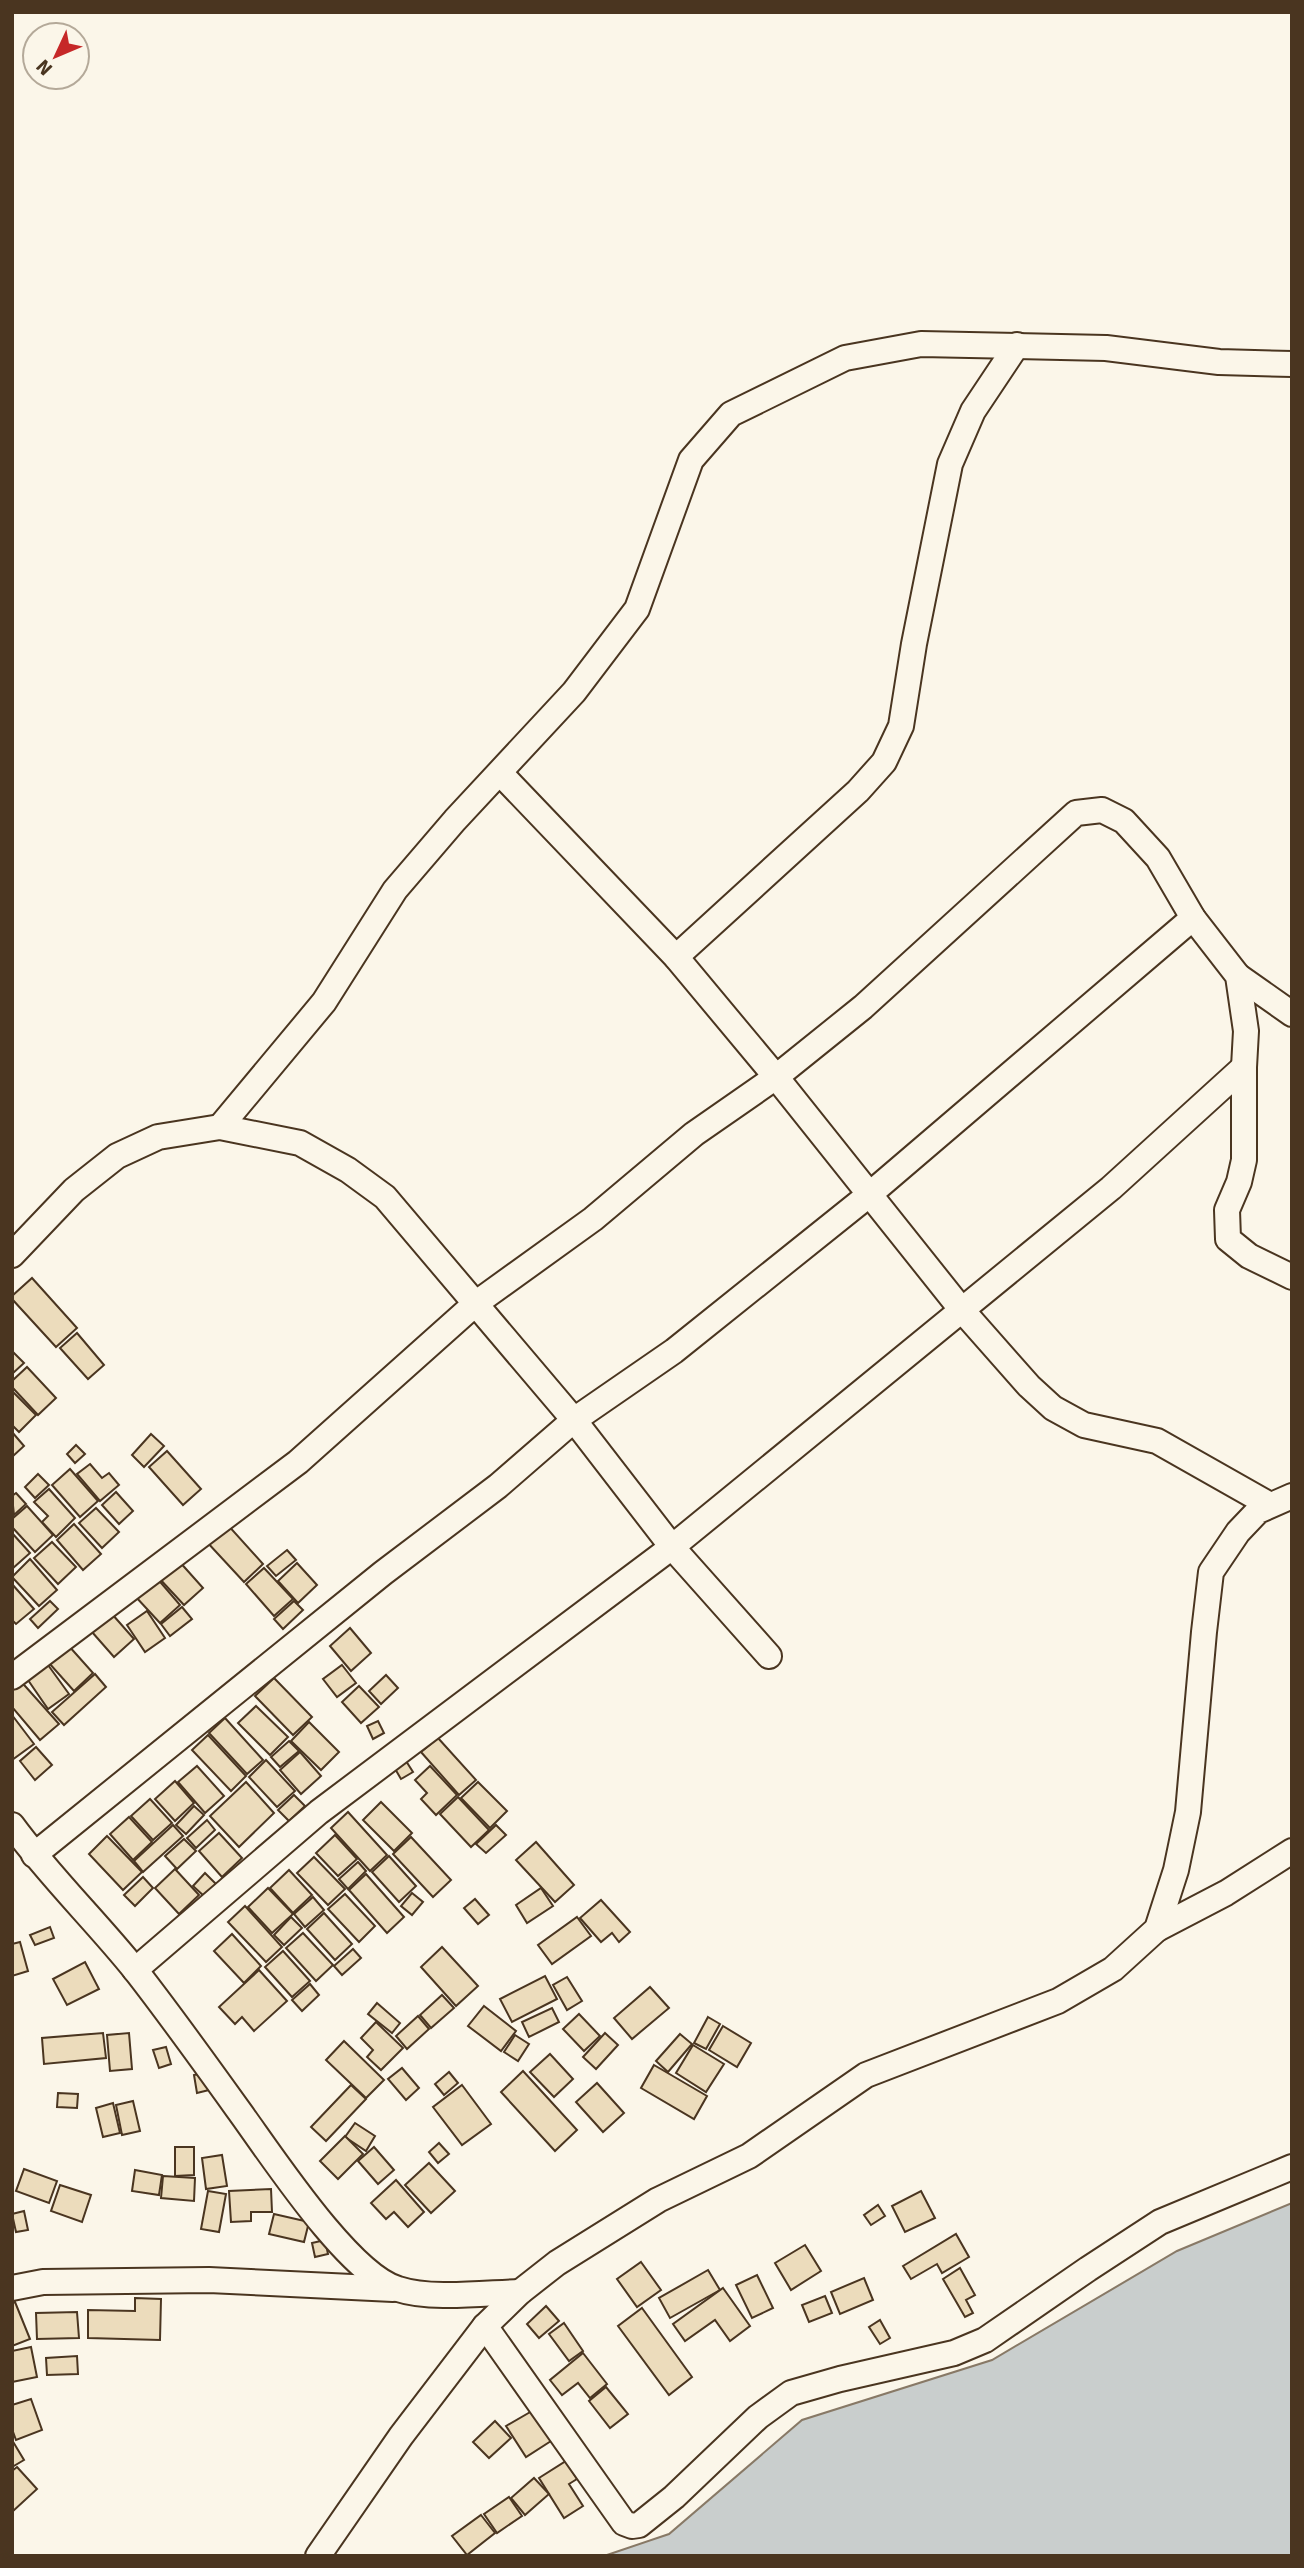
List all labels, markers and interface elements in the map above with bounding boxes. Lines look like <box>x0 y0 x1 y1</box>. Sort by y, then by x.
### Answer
north arrow <box>21 21 91 91</box>
text: N <box>31 54 58 80</box>

